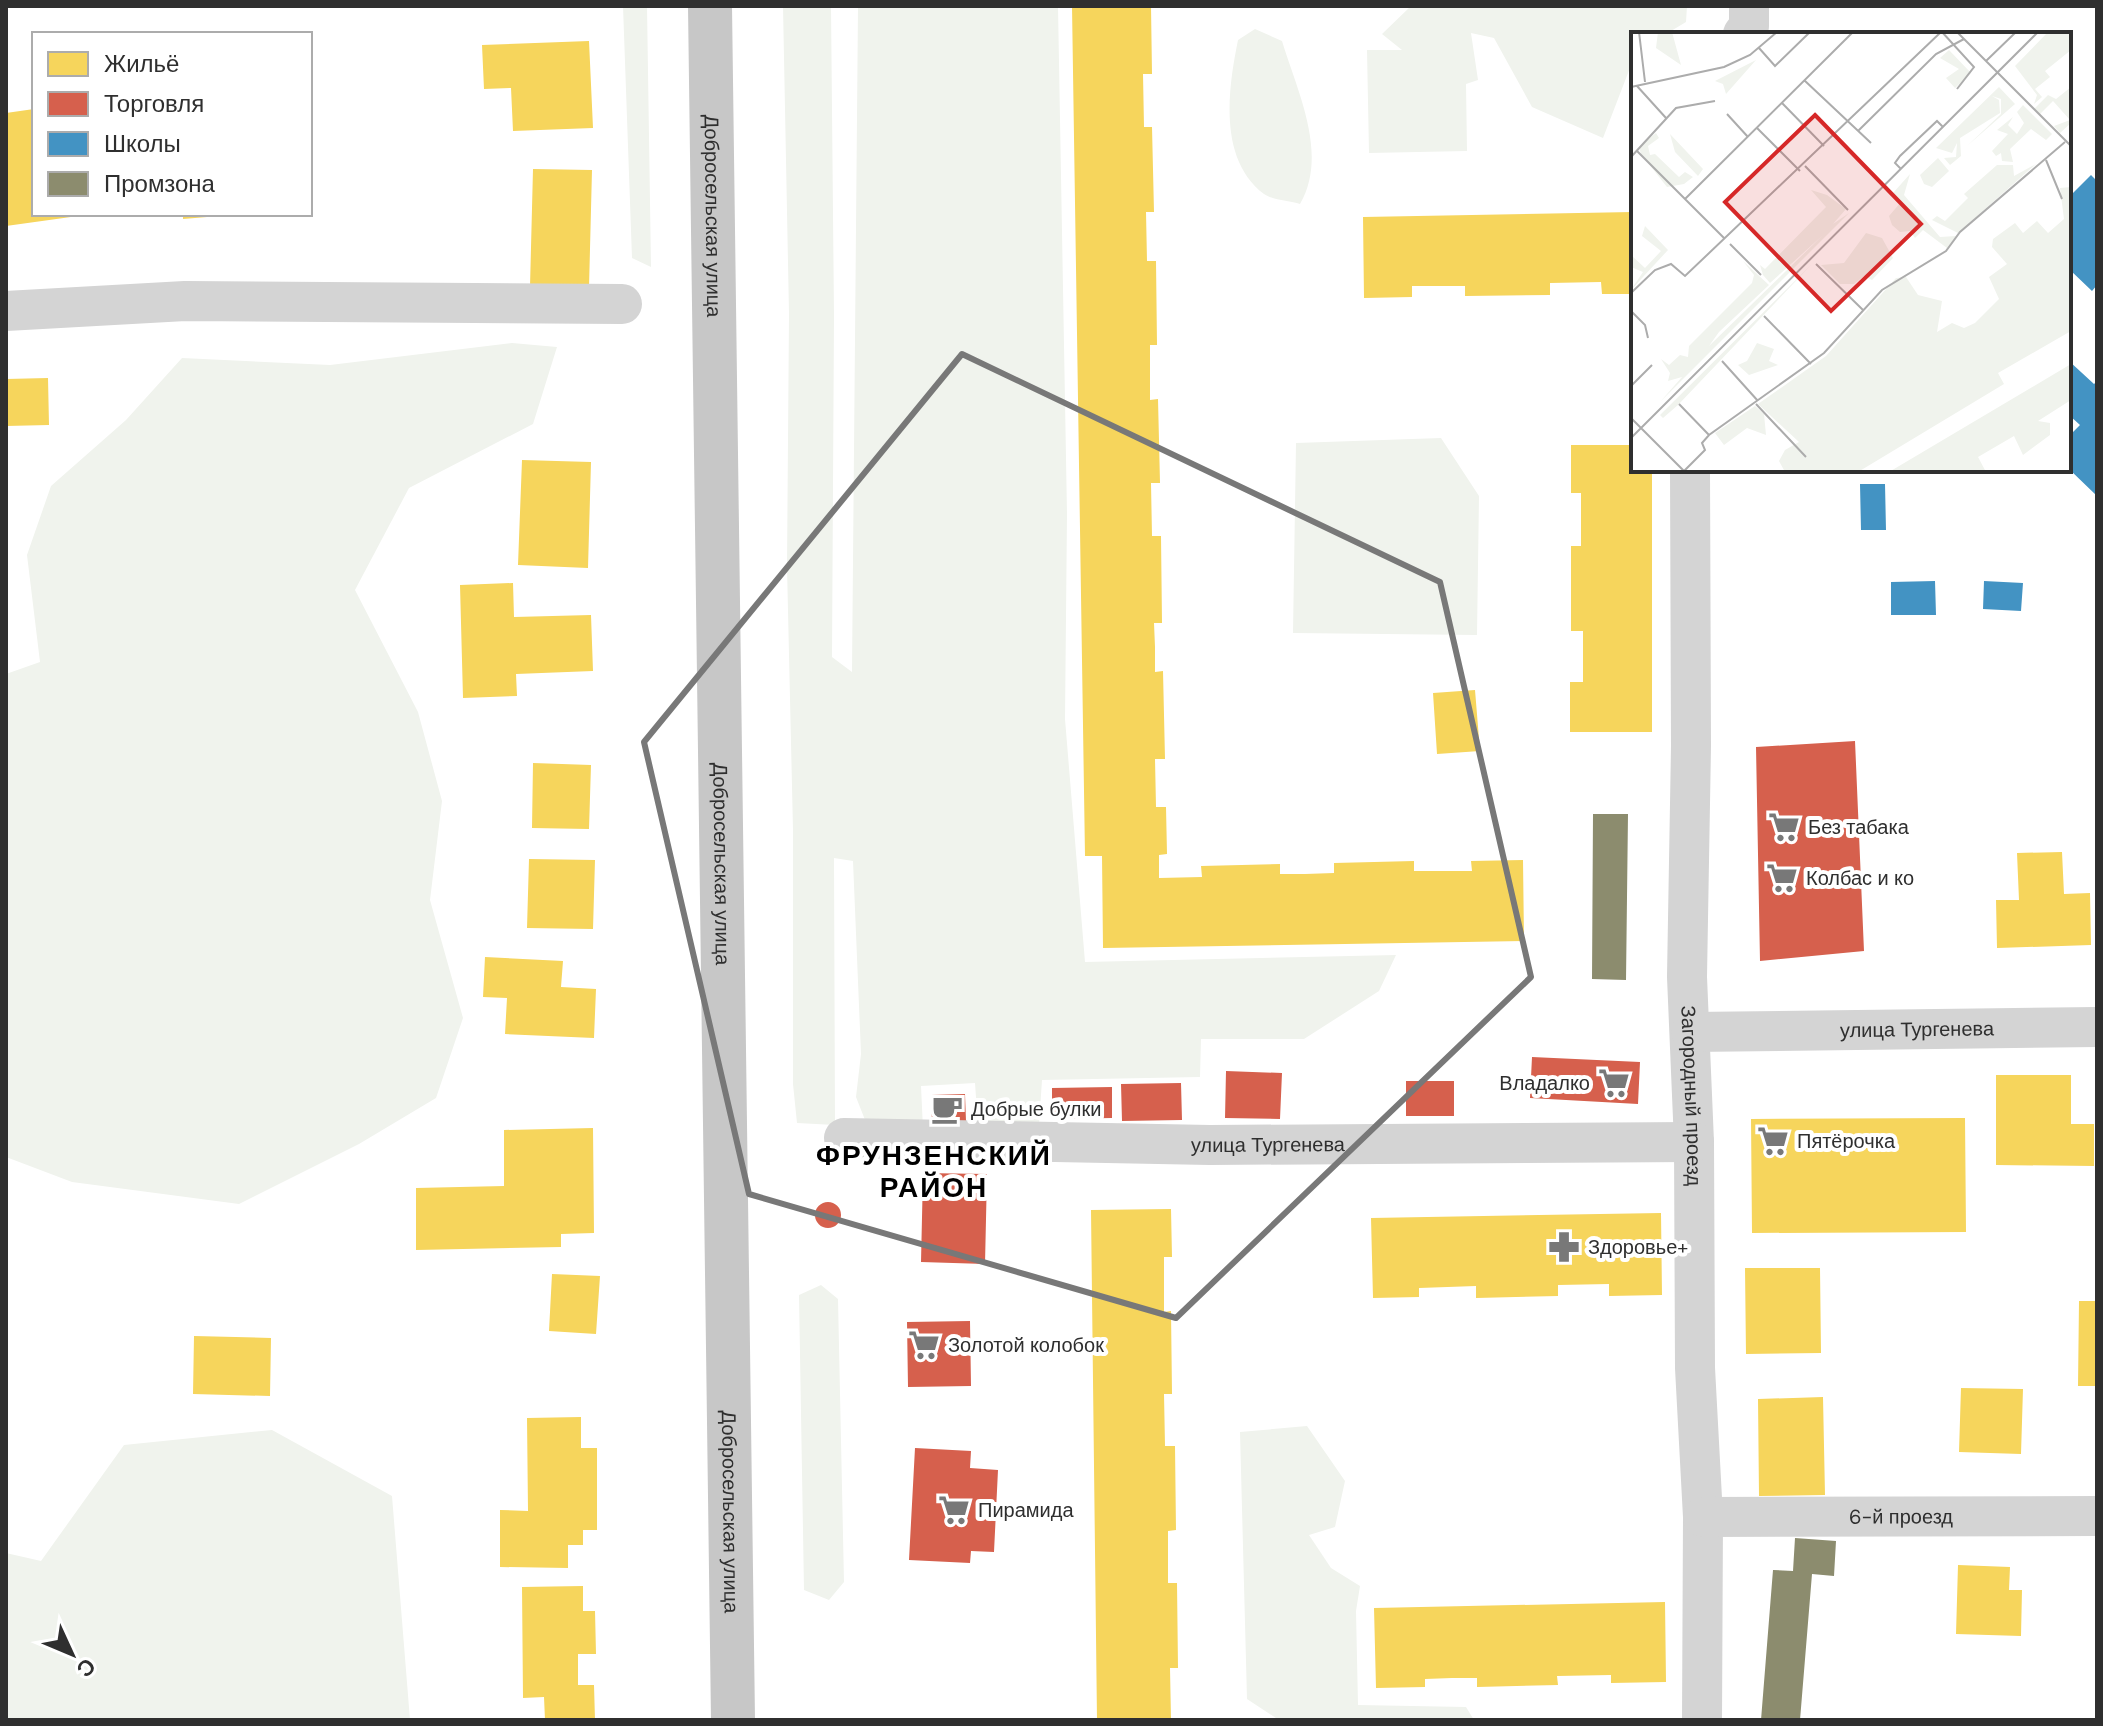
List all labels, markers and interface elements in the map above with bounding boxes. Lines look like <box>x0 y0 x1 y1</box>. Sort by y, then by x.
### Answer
legend <box>32 32 312 216</box>
inset map <box>1631 32 2071 472</box>
text: Жильё <box>104 48 179 79</box>
text: Торговля <box>104 88 204 119</box>
street label: Добросельская улица <box>698 114 727 318</box>
text: Школы <box>104 128 181 159</box>
text: Промзона <box>104 168 216 199</box>
street label: Добросельская улица <box>707 762 736 966</box>
supermarket icon: Без табака <box>1767 810 1801 844</box>
place label: Без табака <box>1808 814 1910 840</box>
supermarket icon: Колбас и ко <box>1765 861 1799 895</box>
place label: Колбас и ко <box>1806 865 1914 891</box>
street label: Загородный проезд <box>1675 1005 1707 1187</box>
street label: улица Тургенева <box>1840 1015 1995 1043</box>
supermarket icon: Владалко <box>1597 1066 1631 1100</box>
place label: Владалко <box>1499 1070 1590 1096</box>
cafe icon: Добрые булки <box>930 1092 964 1126</box>
place label: Добрые булки <box>971 1096 1101 1122</box>
supermarket icon: Пятёрочка <box>1756 1124 1790 1158</box>
place label: Пятёрочка <box>1797 1128 1896 1154</box>
street label: улица Тургенева <box>1191 1131 1346 1158</box>
district label: ФРУНЗЕНСКИЙ РАЙОН <box>816 1137 1052 1206</box>
pharmacy icon: Здоровье+ <box>1547 1230 1581 1264</box>
place label: Здоровье+ <box>1588 1234 1688 1260</box>
supermarket icon: Золотой колобок <box>907 1328 941 1362</box>
place label: Золотой колобок <box>948 1332 1104 1358</box>
street label: Добросельская улица <box>716 1410 745 1614</box>
supermarket icon: Пирамида <box>937 1493 971 1527</box>
place label: Пирамида <box>978 1497 1074 1523</box>
street label: 6-й проезд <box>1849 1503 1953 1530</box>
north arrow <box>32 1614 112 1694</box>
text: С <box>70 1652 102 1683</box>

